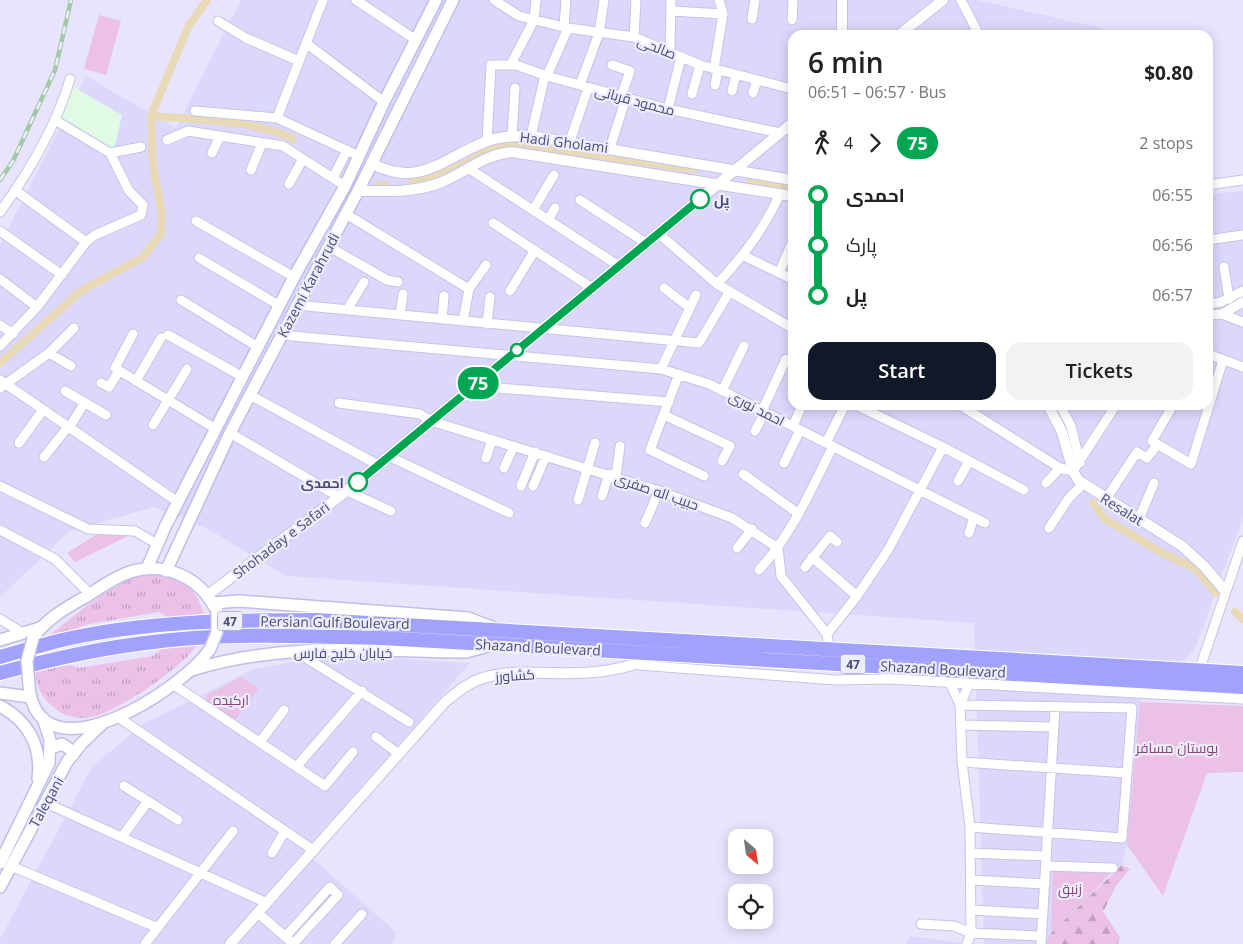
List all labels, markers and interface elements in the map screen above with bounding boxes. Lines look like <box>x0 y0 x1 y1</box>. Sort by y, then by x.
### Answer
street label: صالحی <box>635 31 679 63</box>
text: 6 min <box>808 43 884 81</box>
text: $0.80 <box>1144 60 1193 86</box>
street label: محمود قربانی <box>593 80 677 120</box>
text: 06:51 – 06:57 · Bus <box>808 81 946 103</box>
street label: Hadi Gholami <box>519 127 609 157</box>
icon: walk <box>808 129 836 157</box>
icon: forward <box>861 129 889 157</box>
text: 75 <box>907 131 928 155</box>
text: 4 <box>844 132 853 154</box>
text: 2 stops <box>1139 132 1193 154</box>
text: احمدی <box>846 182 905 208</box>
text: 06:55 <box>1152 184 1193 206</box>
marker: پل <box>690 189 710 209</box>
place label: پل <box>714 190 729 211</box>
street label: Kazemi Karahrudi <box>272 229 344 341</box>
text: پارک <box>846 232 877 258</box>
text: 06:56 <box>1152 234 1193 256</box>
text: پل <box>846 282 867 308</box>
text: 06:57 <box>1152 284 1193 306</box>
button: Start <box>808 342 996 400</box>
button: Tickets <box>1006 342 1193 400</box>
unlabelled marker <box>510 343 524 357</box>
line badge: 75 <box>456 367 500 399</box>
text: 75 <box>468 371 488 395</box>
street label: احمد نوری <box>726 386 788 430</box>
street label: حبیب اله صفری <box>612 468 702 514</box>
marker: احمدی <box>348 472 368 492</box>
place label: احمدی <box>301 473 344 492</box>
street label: Resalat <box>1097 488 1147 530</box>
street label: Shohaday e Safari <box>229 497 333 583</box>
street label: Persian Gulf Boulevard <box>260 611 410 633</box>
road number: 47 <box>218 612 242 630</box>
street label: Shazand Boulevard <box>475 634 601 660</box>
street label: خیابان خلیج فارس <box>294 643 392 662</box>
road number: 47 <box>840 654 866 674</box>
street label: Shazand Boulevard <box>880 656 1006 682</box>
street label: کشاورز <box>493 664 536 686</box>
park label: ارکیده <box>213 690 249 709</box>
park label: بوستان مسافر <box>1135 738 1218 757</box>
street label: Taleqani <box>24 773 68 831</box>
north arrow <box>728 829 772 874</box>
map controls <box>728 829 773 929</box>
park label: زنبق <box>1058 879 1082 898</box>
button: locate <box>728 884 773 929</box>

